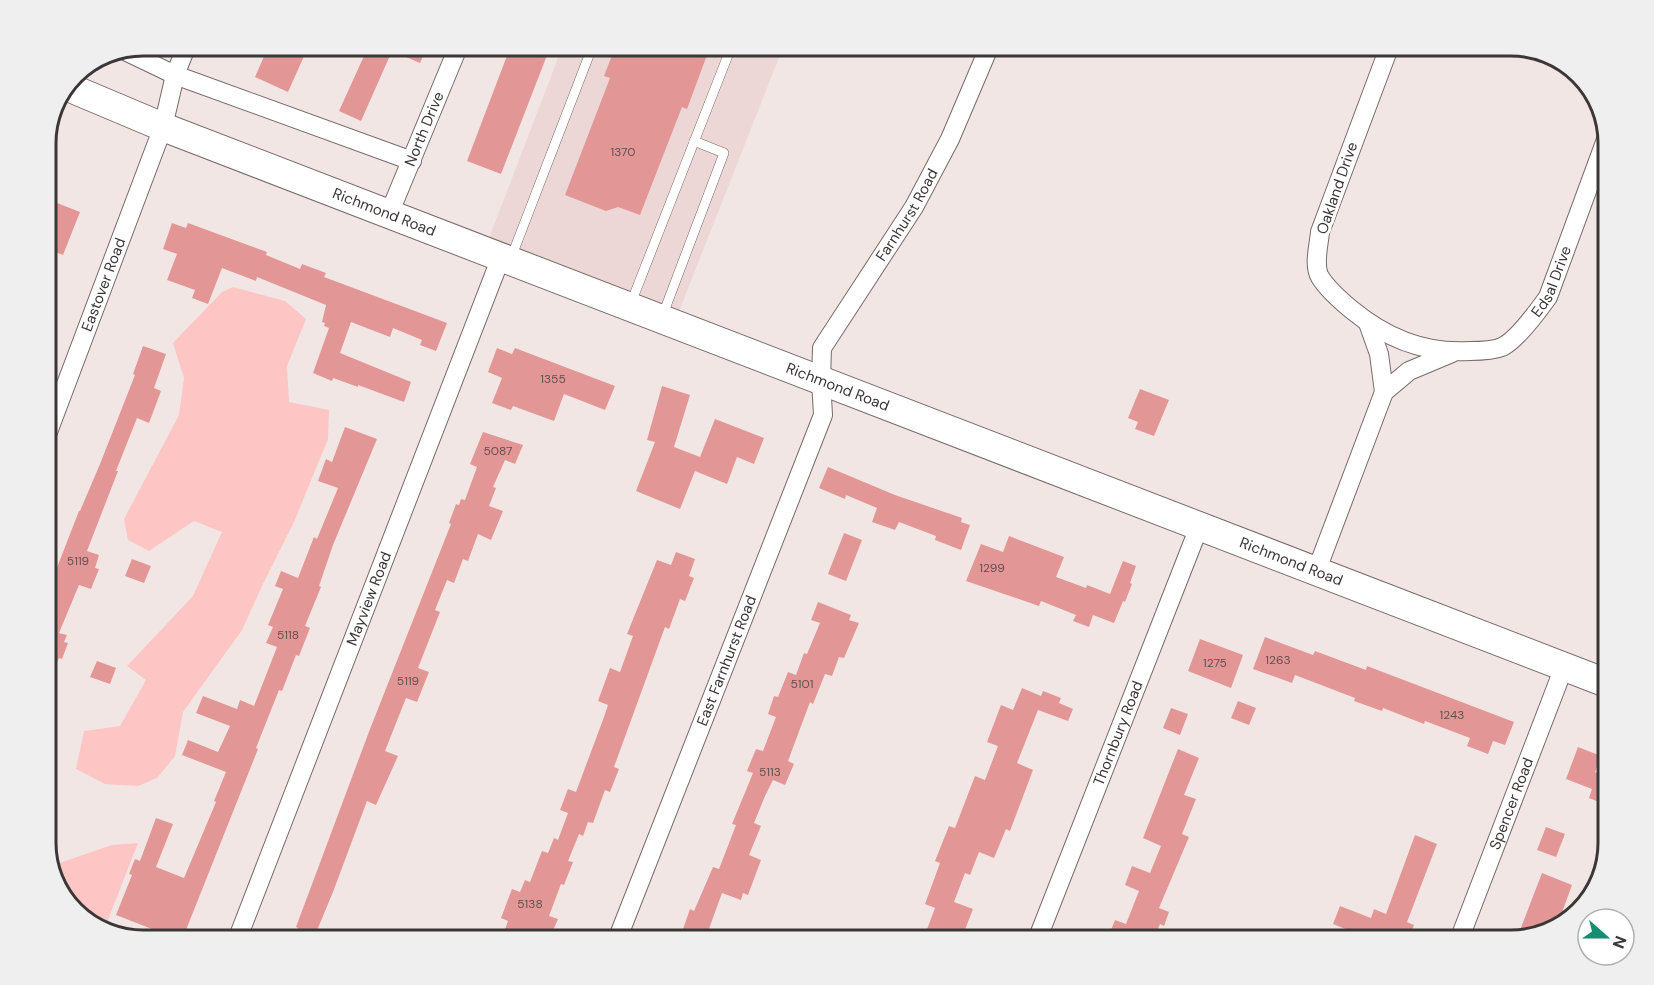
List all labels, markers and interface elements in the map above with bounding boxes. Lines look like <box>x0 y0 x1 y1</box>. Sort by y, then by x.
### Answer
street label: North Drive <box>400 89 449 169</box>
street label: Oakland Drive <box>1312 139 1362 237</box>
house number: 1370 <box>610 144 636 160</box>
street label: Farnhurst Road <box>871 165 942 265</box>
street label: Richmond Road <box>330 183 439 241</box>
street label: Eastover Road <box>77 235 130 334</box>
street label: Edsal Drive <box>1527 243 1576 321</box>
street label: Richmond Road <box>783 358 892 416</box>
house number: 1355 <box>540 371 566 387</box>
house number: 5087 <box>484 443 512 459</box>
street label: Richmond Road <box>1237 533 1346 590</box>
street label: Mayview Road <box>342 549 396 648</box>
house number: 5119 <box>67 553 89 569</box>
house number: 1299 <box>979 560 1005 576</box>
street label: East Farnhurst Road <box>692 593 761 729</box>
house number: 5118 <box>277 627 299 643</box>
house number: 1263 <box>1265 652 1291 668</box>
house number: 1275 <box>1203 655 1227 671</box>
house number: 5119 <box>397 673 419 689</box>
house number: 5101 <box>790 676 814 692</box>
street label: Thornbury Road <box>1088 678 1148 789</box>
house number: 1243 <box>1440 707 1464 723</box>
street label: Spencer Road <box>1485 755 1538 853</box>
house number: 5113 <box>759 764 781 780</box>
house number: 5138 <box>517 896 543 912</box>
north arrow <box>1576 907 1636 967</box>
text: N <box>1608 933 1631 951</box>

